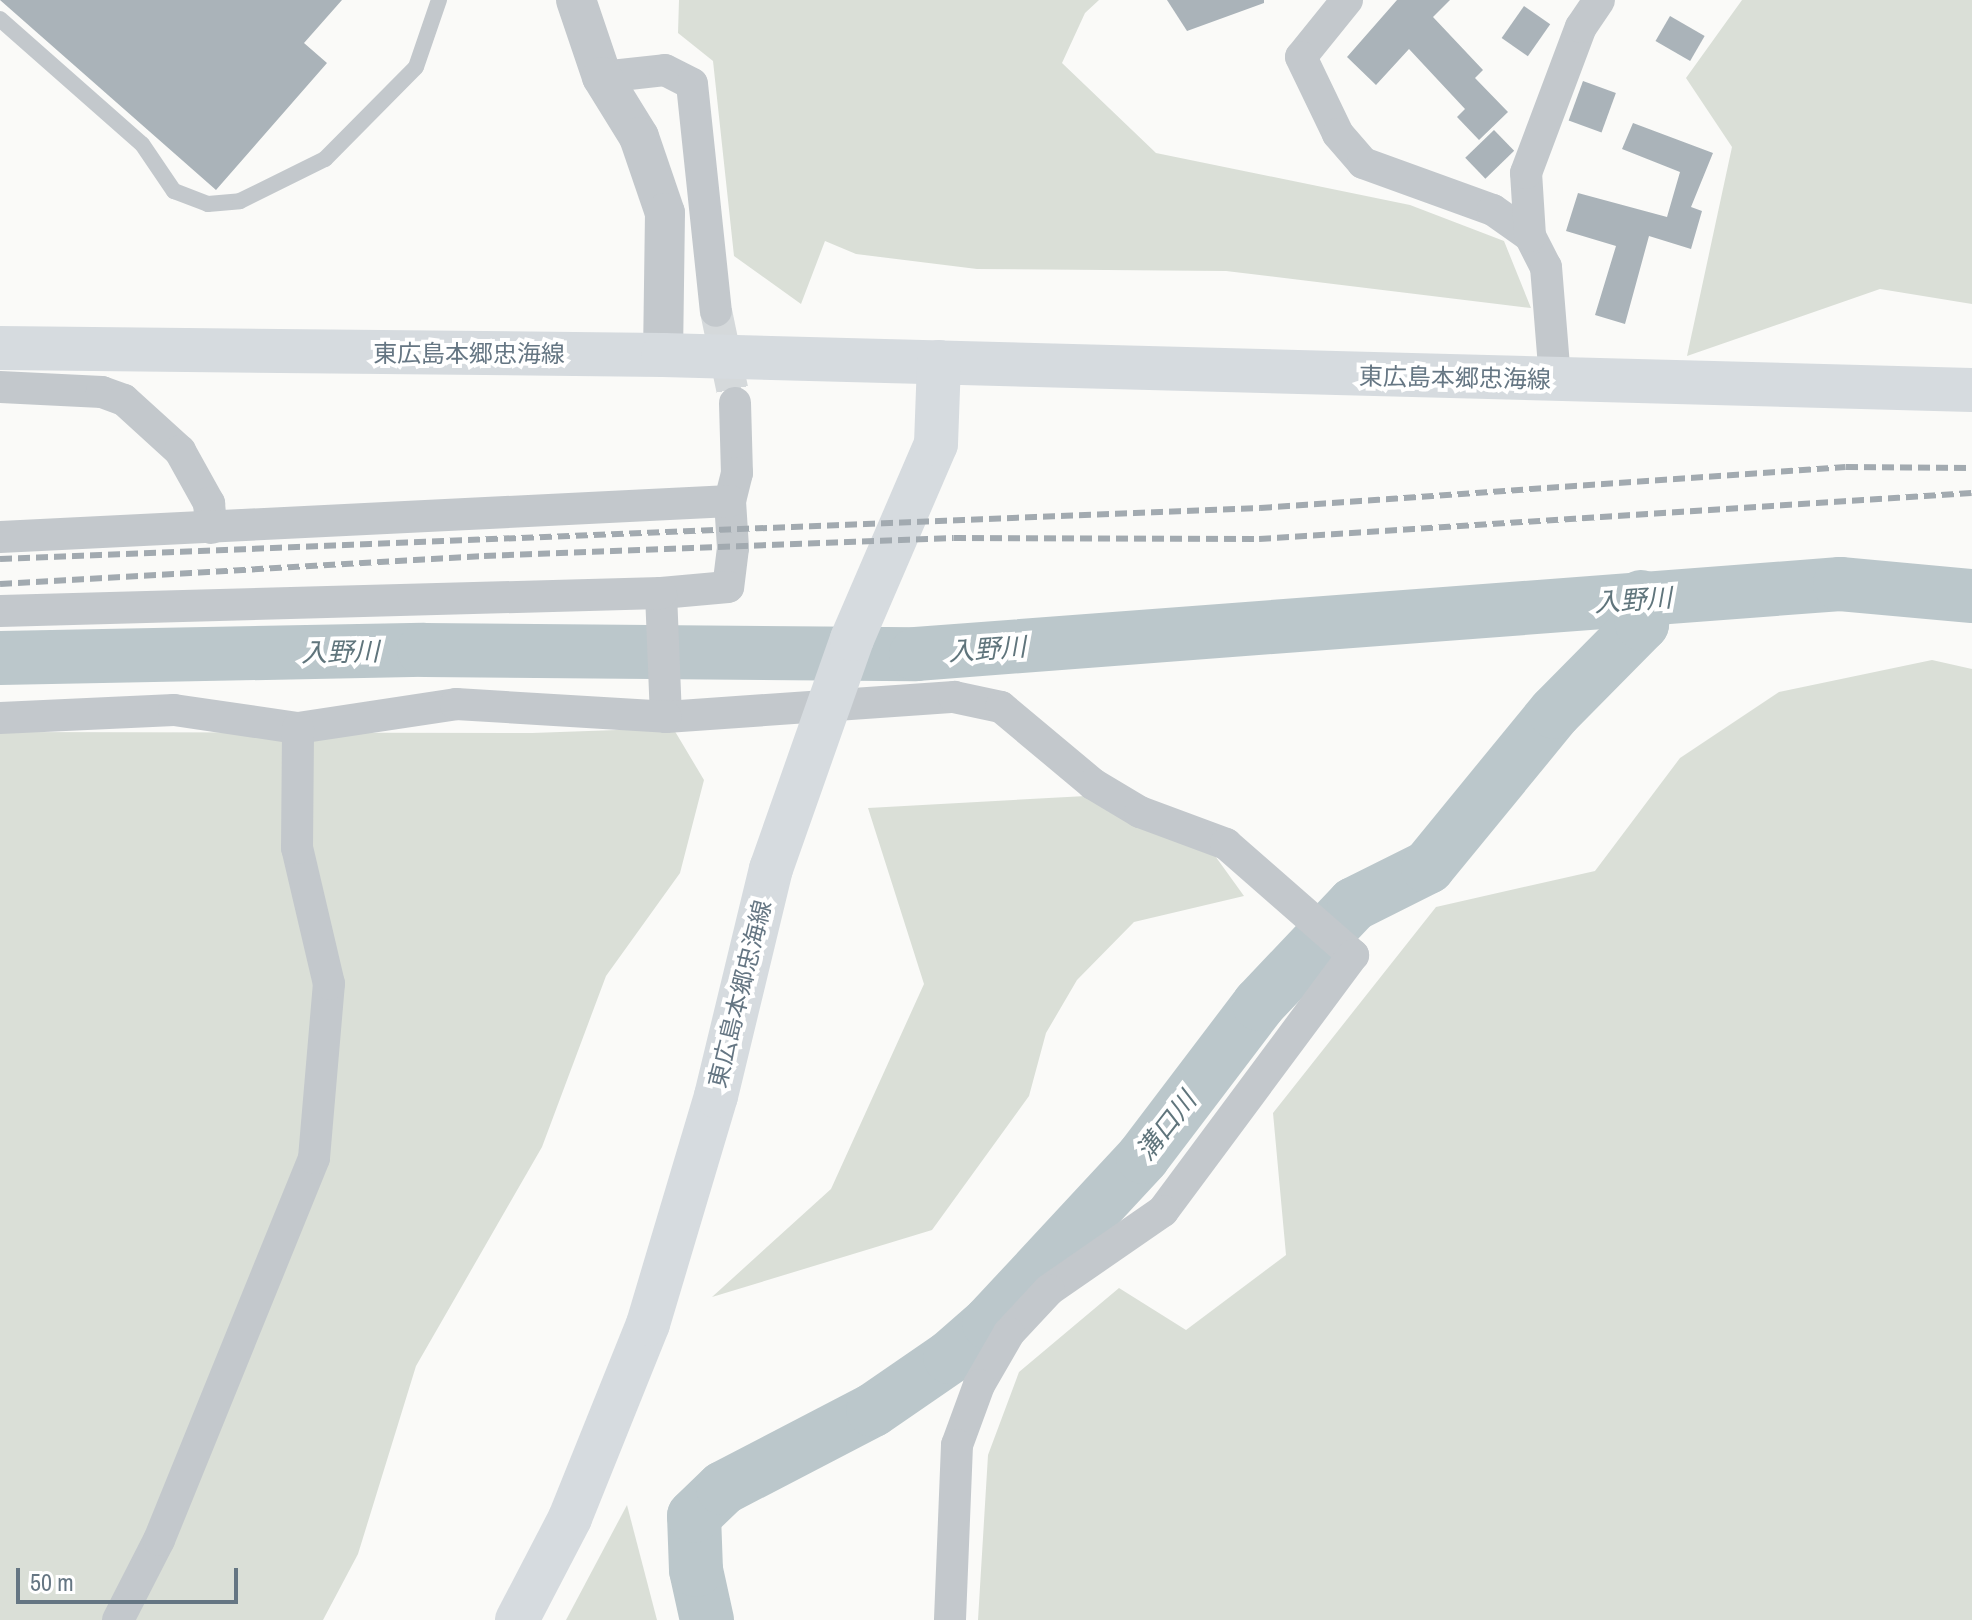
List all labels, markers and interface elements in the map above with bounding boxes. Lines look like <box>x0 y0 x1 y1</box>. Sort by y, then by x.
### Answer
street label: 東広島本郷忠海線 <box>373 340 565 368</box>
street label: 東広島本郷忠海線 <box>1359 362 1551 394</box>
water label: 入野川 <box>1593 582 1673 618</box>
water label: 入野川 <box>947 631 1027 667</box>
water label: 入野川 <box>301 636 379 668</box>
street label: 東広島本郷忠海線 <box>703 897 777 1091</box>
water label: 溝口川 <box>1130 1086 1202 1166</box>
scale bar <box>20 1552 242 1602</box>
text: 50 m <box>30 1566 74 1598</box>

